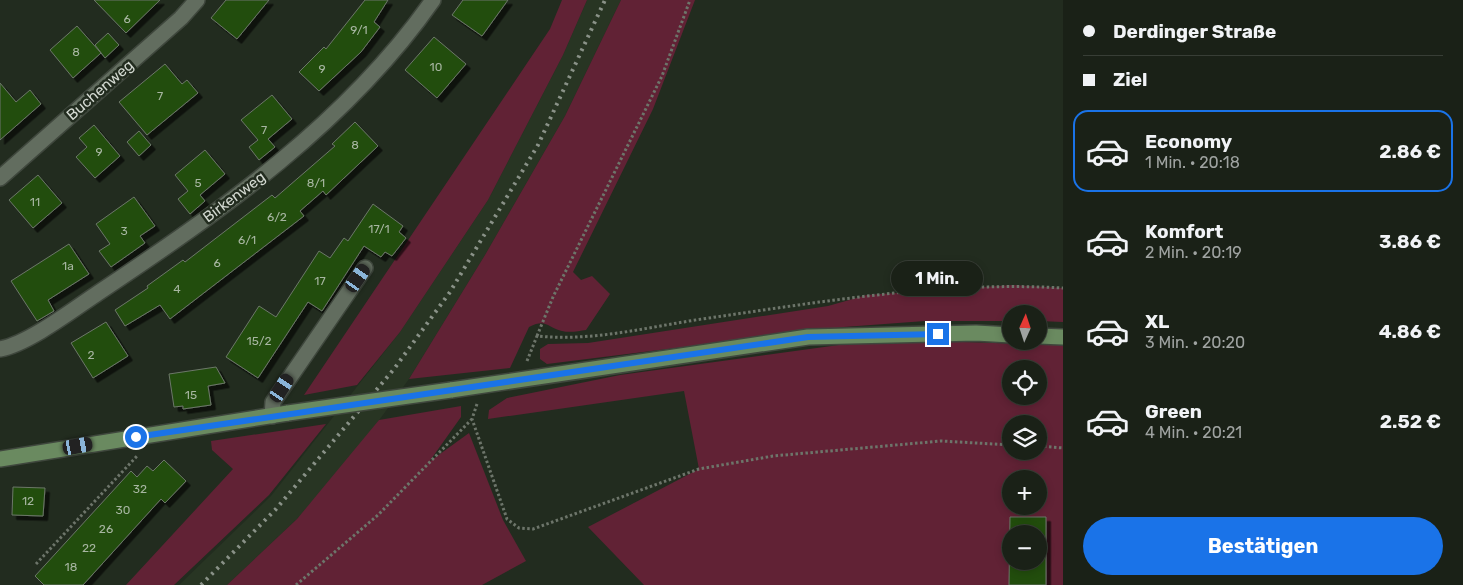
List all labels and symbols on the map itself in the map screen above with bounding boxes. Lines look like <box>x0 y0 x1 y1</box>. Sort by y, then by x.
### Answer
house number: 6 <box>123 12 131 26</box>
house number: 9/1 <box>350 23 368 37</box>
house number: 8 <box>72 45 80 59</box>
street label: Buchenweg <box>63 56 137 124</box>
house number: 10 <box>430 60 442 74</box>
house number: 9 <box>318 62 326 76</box>
house number: 7 <box>157 89 163 103</box>
house number: 7 <box>261 123 267 137</box>
house number: 8 <box>351 138 359 152</box>
house number: 9 <box>95 145 103 159</box>
street label: Birkenweg <box>199 168 269 226</box>
house number: 5 <box>194 176 202 190</box>
house number: 8/1 <box>307 176 325 190</box>
house number: 11 <box>30 195 40 209</box>
house number: 6/2 <box>267 210 287 224</box>
house number: 17/1 <box>368 222 390 236</box>
house number: 3 <box>120 224 128 238</box>
house number: 6/1 <box>238 233 256 247</box>
house number: 6 <box>213 256 221 270</box>
house number: 1a <box>62 259 74 273</box>
car <box>343 261 372 295</box>
callout: 1 Min. <box>892 262 984 296</box>
house number: 17 <box>314 274 326 288</box>
house number: 4 <box>173 282 181 296</box>
north arrow <box>1002 305 1048 350</box>
route end <box>927 323 949 345</box>
house number: 15/2 <box>247 334 271 348</box>
house number: 2 <box>87 348 95 362</box>
car <box>267 371 296 405</box>
house number: 15 <box>185 388 197 402</box>
route start <box>125 426 147 448</box>
car <box>61 436 94 456</box>
house number: 32 <box>133 482 147 496</box>
house number: 12 <box>22 494 34 508</box>
house number: 30 <box>116 503 130 517</box>
house number: 26 <box>99 522 113 536</box>
house number: 22 <box>82 541 96 555</box>
house number: 18 <box>65 560 77 574</box>

